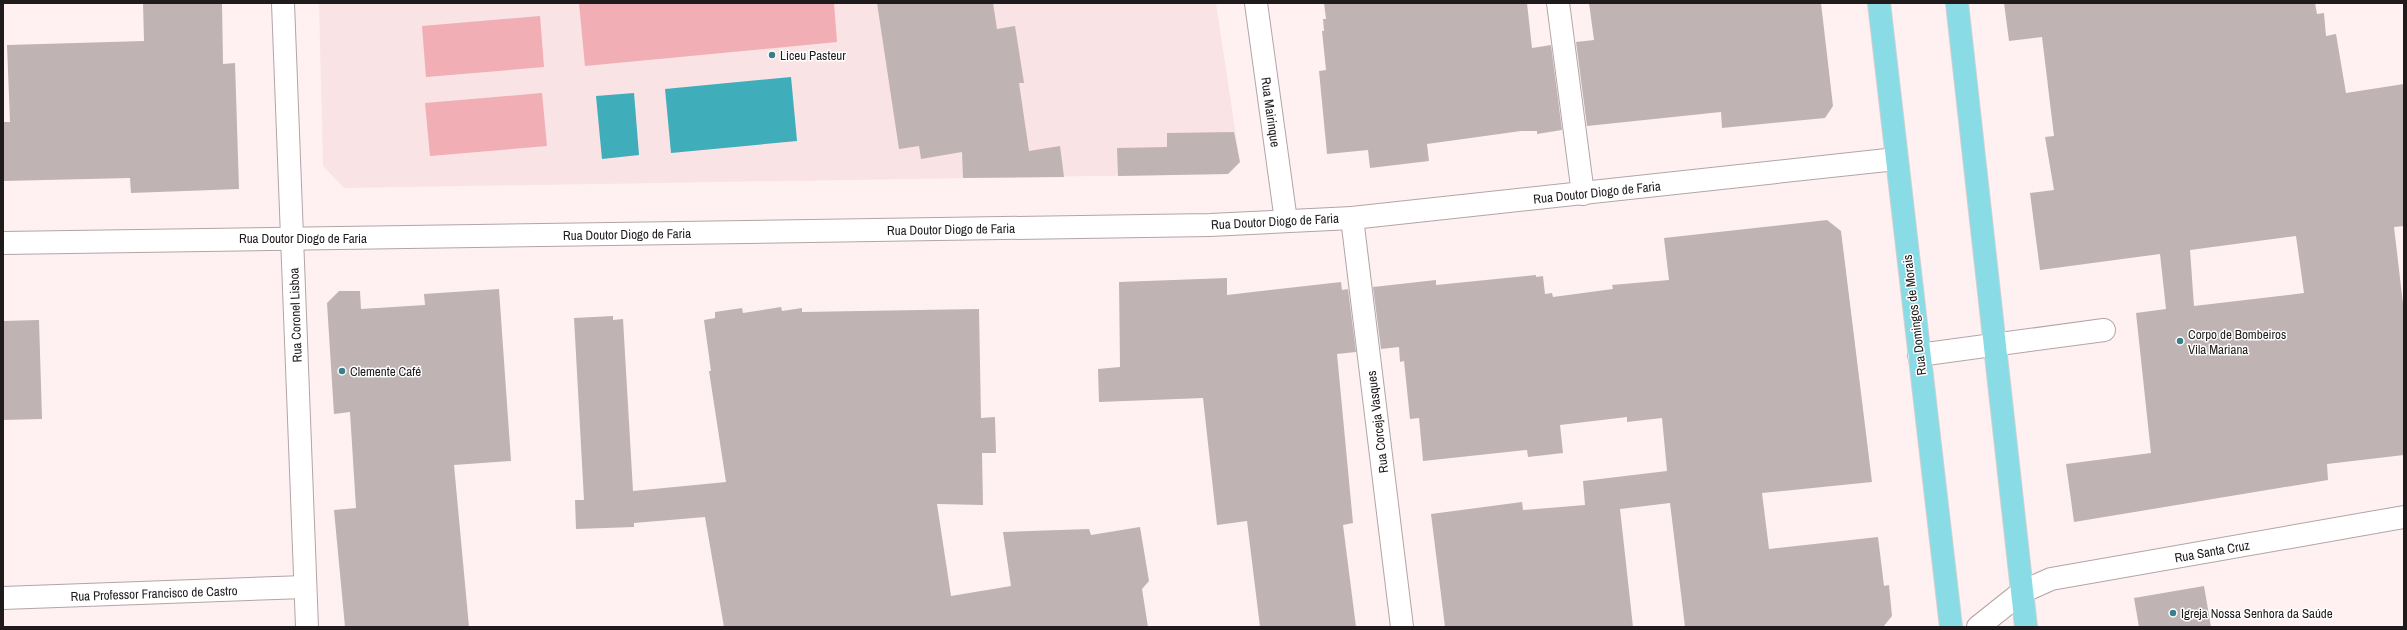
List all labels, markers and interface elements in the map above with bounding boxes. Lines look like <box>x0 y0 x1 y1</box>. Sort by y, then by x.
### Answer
place label: Liceu Pasteur <box>780 47 846 64</box>
marker: Liceu Pasteur <box>767 50 777 60</box>
street label: Rua Mairinque <box>1257 76 1284 148</box>
street label: Rua Doutor Diogo de Faria <box>1532 177 1662 208</box>
street label: Rua Doutor Diogo de Faria <box>1211 210 1339 233</box>
street label: Rua Doutor Diogo de Faria <box>887 220 1015 239</box>
street label: Rua Doutor Diogo de Faria <box>563 225 691 244</box>
street label: Rua Doutor Diogo de Faria <box>239 230 367 247</box>
street label: Rua Domingos de Morais <box>1899 254 1930 376</box>
street label: Rua Coronel Lisboa <box>285 267 306 363</box>
place label: Corpo de Bombeiros Vila Mariana <box>2188 326 2286 358</box>
marker: Corpo de Bombeiros Vila Mariana <box>2175 336 2185 346</box>
place label: Clemente Café <box>350 363 421 380</box>
marker: Clemente Café <box>337 366 347 376</box>
street label: Rua Corceja Vasques <box>1363 370 1392 474</box>
street label: Rua Santa Cruz <box>2173 537 2251 566</box>
street label: Rua Professor Francisco de Castro <box>70 582 238 605</box>
place label: Igreja Nossa Senhora da Saúde <box>2181 605 2333 622</box>
marker: Igreja Nossa Senhora da Saúde <box>2168 608 2178 618</box>

